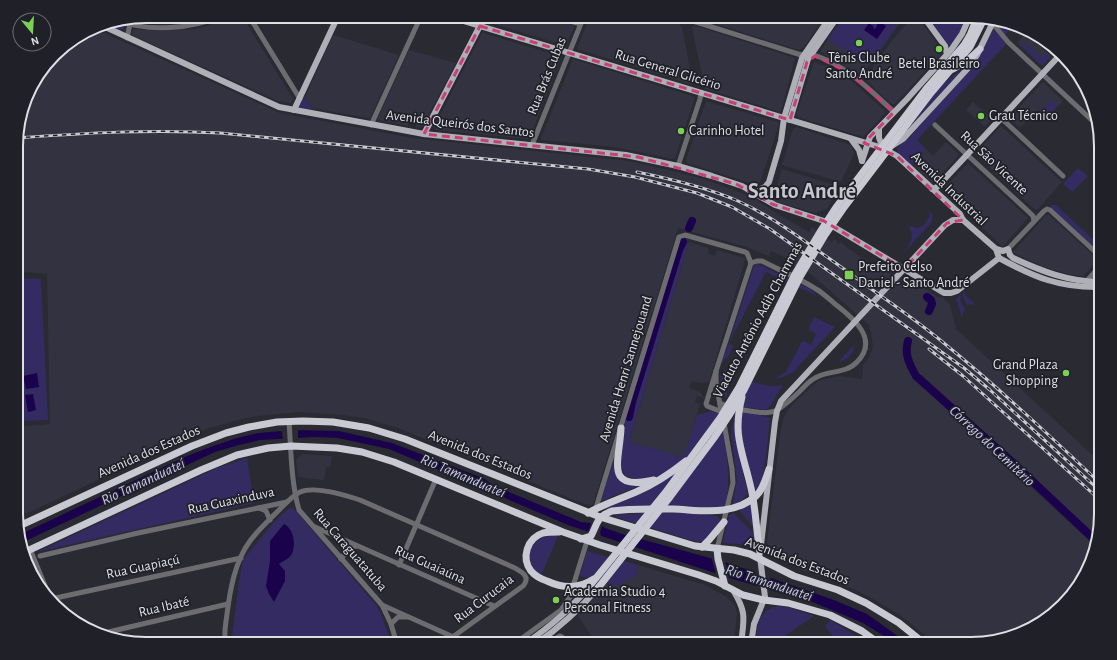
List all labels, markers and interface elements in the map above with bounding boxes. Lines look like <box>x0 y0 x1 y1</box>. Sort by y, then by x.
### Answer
north arrow <box>12 12 52 52</box>
text: N <box>30 35 40 47</box>
street label: Rua Brás Cubas <box>525 35 569 117</box>
marker: Tênis Clube Santo André <box>854 38 864 48</box>
marker: Betel Brasileiro <box>934 44 944 54</box>
street label: Rua General Glicério <box>613 47 723 93</box>
place label: Tênis Clube Santo André <box>826 51 892 81</box>
place label: Betel Brasileiro <box>898 57 980 71</box>
street label: Avenida Queirós dos Santos <box>385 108 535 140</box>
place label: Grau Técnico <box>989 109 1058 123</box>
marker: Grau Técnico <box>976 111 986 121</box>
place label: Carinho Hotel <box>689 124 765 138</box>
marker: Carinho Hotel <box>676 126 686 136</box>
street label: Rua São Vicente <box>958 128 1030 198</box>
street label: Avenida Industrial <box>908 149 990 229</box>
district label: Santo André <box>748 180 856 202</box>
street label: Viaduto Antônio Adib Chammas <box>711 240 805 400</box>
place label: Prefeito Celso Daniel - Santo André <box>858 260 970 290</box>
marker: Prefeito Celso Daniel - Santo André <box>843 269 855 281</box>
street label: Avenida Henri Sannejouand <box>597 294 655 444</box>
place label: Grand Plaza Shopping <box>993 358 1059 388</box>
marker: Grand Plaza Shopping <box>1061 368 1071 378</box>
water label: Córrego do Cemitério <box>947 403 1037 489</box>
street label: Avenida dos Estados <box>96 423 202 481</box>
street label: Avenida dos Estados <box>426 428 534 482</box>
water label: Rio Tamanduateí <box>418 451 508 501</box>
water label: Rio Tamanduateí <box>99 456 188 508</box>
street label: Rua Guaxinduva <box>186 485 276 517</box>
street label: Rua Caraguatatuba <box>310 506 390 594</box>
street label: Avenida dos Estados <box>743 535 851 587</box>
street label: Rua Guaiaúna <box>393 543 468 587</box>
street label: Rua Guapiaçú <box>105 552 181 582</box>
water label: Rio Tamanduateí <box>724 562 815 604</box>
street label: Rua Curucaia <box>452 572 517 626</box>
place label: Academia Studio 4 Personal Fitness <box>564 585 666 615</box>
street label: Rua Ibaté <box>137 594 191 620</box>
marker: Academia Studio 4 Personal Fitness <box>551 595 561 605</box>

